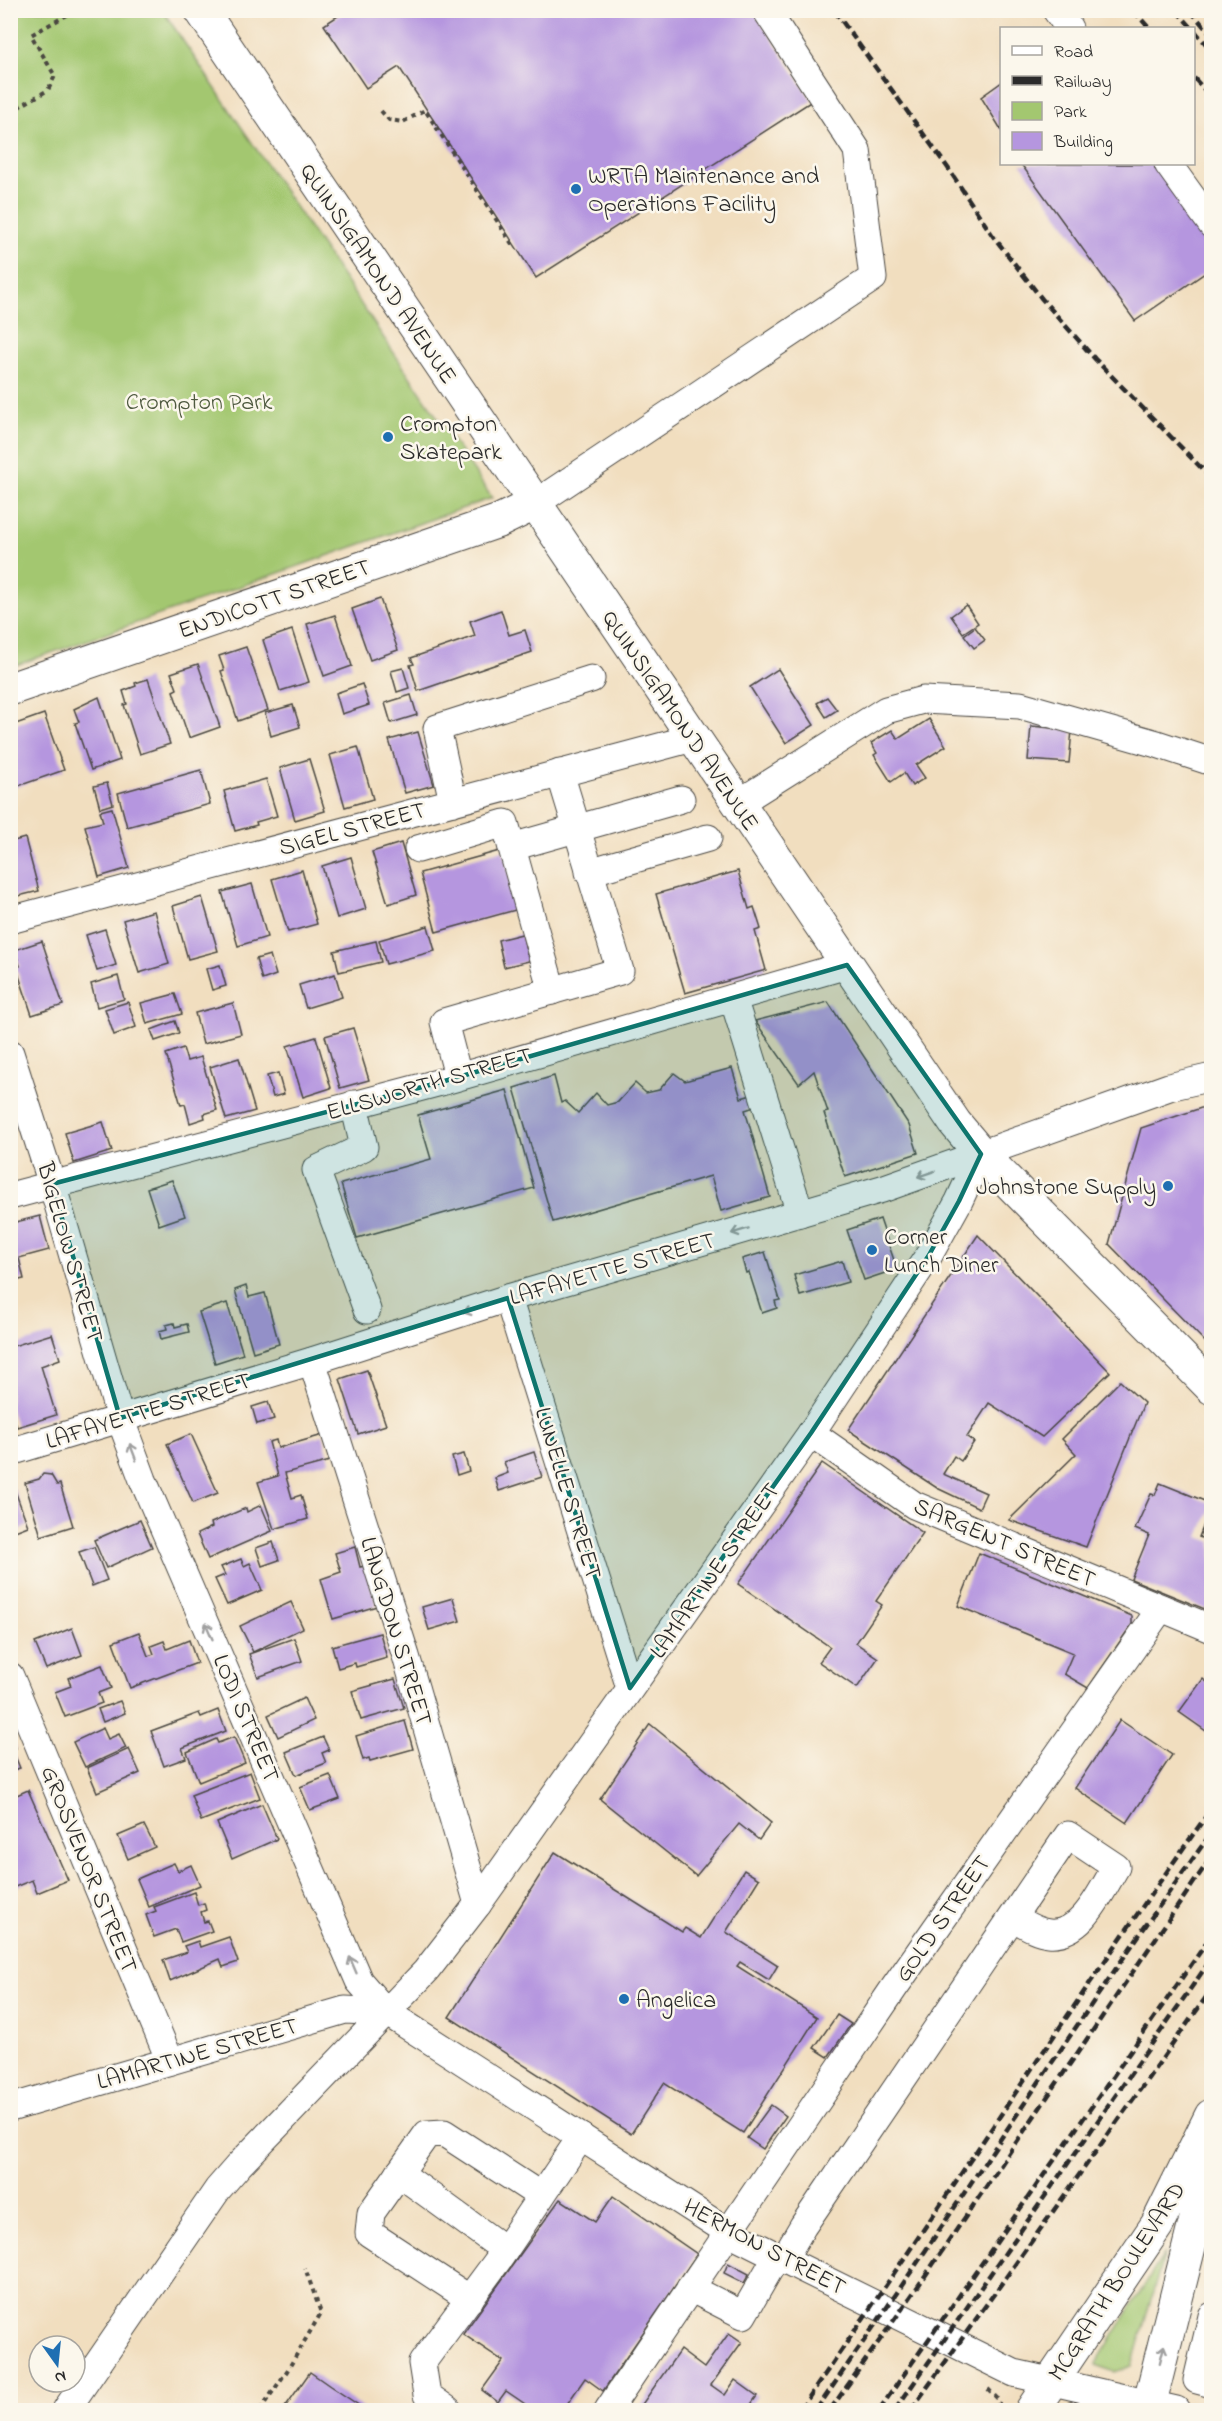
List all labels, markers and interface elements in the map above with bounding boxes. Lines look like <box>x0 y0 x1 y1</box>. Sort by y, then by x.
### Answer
legend <box>1000 27 1195 165</box>
text: Road <box>1054 40 1093 66</box>
text: Railway <box>1054 70 1111 96</box>
text: Park <box>1054 100 1087 126</box>
text: Building <box>1053 130 1113 157</box>
street label: QUINSIGAMOND AVENUE <box>290 157 464 392</box>
place label: WRTA Maintenance and Operations Facility <box>588 160 820 224</box>
marker: WRTA Maintenance and Operations Facility <box>569 182 583 196</box>
park label: Crompton Park <box>126 386 273 421</box>
place label: Crompton Skatepark <box>400 408 502 471</box>
marker: Crompton Skatepark <box>381 430 395 444</box>
street label: ENDICOTT STREET <box>174 551 376 650</box>
street label: QUINSIGAMOND AVENUE <box>592 604 766 839</box>
street label: SIGEL STREET <box>275 794 430 867</box>
street label: ELLSWORTH STREET <box>323 1039 537 1132</box>
street label: BIGELOW STREET <box>26 1158 111 1347</box>
one-way arrow <box>917 1170 936 1181</box>
place label: Johnstone Supply <box>976 1171 1156 1207</box>
marker: Johnstone Supply <box>1161 1179 1175 1193</box>
place label: Corner Lunch Diner <box>884 1221 999 1284</box>
street label: LAFAYETTE STREET <box>506 1224 720 1317</box>
one-way arrow <box>731 1226 750 1237</box>
marker: Corner Lunch Diner <box>865 1243 879 1257</box>
one-way arrow <box>463 1305 482 1316</box>
street label: LAFAYETTE STREET <box>42 1364 256 1460</box>
street label: LUNELLE STREET <box>524 1403 609 1584</box>
one-way arrow <box>126 1443 137 1462</box>
street label: LAMARTINE STREET <box>642 1476 790 1667</box>
street label: SARGENT STREET <box>908 1490 1101 1599</box>
street label: LANGDON STREET <box>349 1533 440 1731</box>
one-way arrow <box>203 1623 214 1641</box>
street label: LODI STREET <box>202 1650 287 1789</box>
street label: GROSVENOR STREET <box>30 1761 145 1979</box>
street label: GOLD STREET <box>887 1849 1001 1990</box>
one-way arrow <box>346 1956 358 1974</box>
place label: Angelica <box>636 1984 716 2019</box>
marker: Angelica <box>617 1992 631 2006</box>
street label: LAMARTINE STREET <box>93 2010 303 2101</box>
street label: MCGRATH BOULEVARD <box>1040 2176 1196 2389</box>
street label: HERMON STREET <box>676 2191 852 2306</box>
north arrow <box>27 2334 87 2394</box>
one-way arrow <box>1157 2345 1169 2364</box>
text: N <box>52 2364 69 2390</box>

